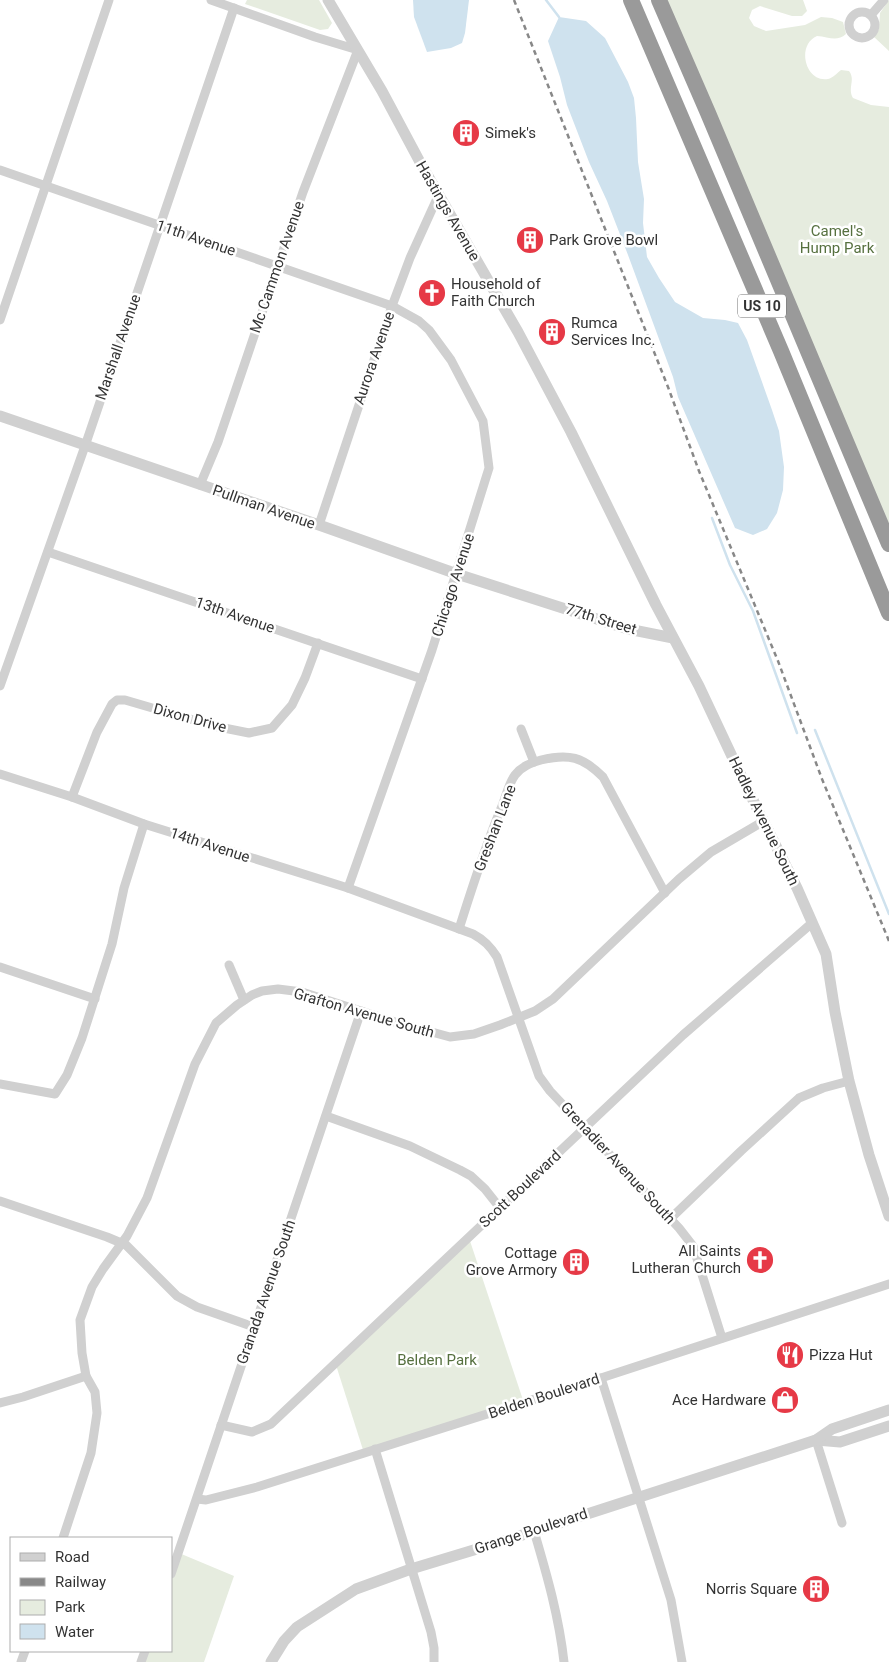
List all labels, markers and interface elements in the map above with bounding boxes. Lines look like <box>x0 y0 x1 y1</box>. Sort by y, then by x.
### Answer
building icon: Simek's <box>451 118 481 148</box>
place label: Simek's <box>485 124 536 142</box>
street label: Hastings Avenue <box>412 158 484 264</box>
street label: Mc Cammon Avenue <box>246 199 308 335</box>
street label: 11th Avenue <box>154 216 238 260</box>
park label: Camel's Hump Park <box>800 222 875 257</box>
building icon: Park Grove Bowl <box>515 225 545 255</box>
place label: Park Grove Bowl <box>549 231 658 249</box>
place label: Household of Faith Church <box>451 275 541 310</box>
church icon: Household of Faith Church <box>417 278 447 308</box>
street label: Marshall Avenue <box>91 292 145 402</box>
road number: US 10 <box>738 294 786 318</box>
street label: Aurora Avenue <box>350 309 398 407</box>
place label: Rumca Services Inc. <box>571 314 655 349</box>
building icon: Rumca Services Inc. <box>537 317 567 347</box>
street label: Pullman Avenue <box>210 481 318 533</box>
street label: Chicago Avenue <box>428 531 478 639</box>
street label: 13th Avenue <box>193 593 277 637</box>
street label: 77th Street <box>563 600 639 638</box>
street label: Dixon Drive <box>151 700 229 736</box>
street label: Hadley Avenue South <box>725 754 803 888</box>
street label: Greshan Lane <box>470 782 520 874</box>
street label: 14th Avenue <box>168 824 252 866</box>
street label: Grafton Avenue South <box>292 984 436 1042</box>
street label: Grenadier Avenue South <box>557 1098 679 1228</box>
street label: Scott Boulevard <box>475 1147 565 1231</box>
street label: Granada Avenue South <box>233 1217 299 1367</box>
place label: All Saints Lutheran Church <box>632 1242 741 1277</box>
place label: Cottage Grove Armory <box>466 1244 557 1279</box>
church icon: All Saints Lutheran Church <box>745 1245 775 1275</box>
building icon: Cottage Grove Armory <box>561 1247 591 1277</box>
restaurant icon: Pizza Hut <box>775 1340 805 1370</box>
place label: Pizza Hut <box>809 1346 873 1364</box>
park label: Belden Park <box>397 1351 477 1369</box>
street label: Belden Boulevard <box>486 1370 602 1422</box>
shop icon: Ace Hardware <box>770 1385 800 1415</box>
place label: Ace Hardware <box>672 1391 766 1409</box>
street label: Grange Boulevard <box>472 1504 590 1558</box>
legend <box>10 1537 172 1652</box>
text: Road <box>55 1548 89 1566</box>
text: Railway <box>55 1573 106 1591</box>
building icon: Norris Square <box>801 1574 831 1604</box>
place label: Norris Square <box>706 1580 797 1598</box>
text: Park <box>55 1598 86 1616</box>
text: Water <box>55 1623 94 1641</box>

